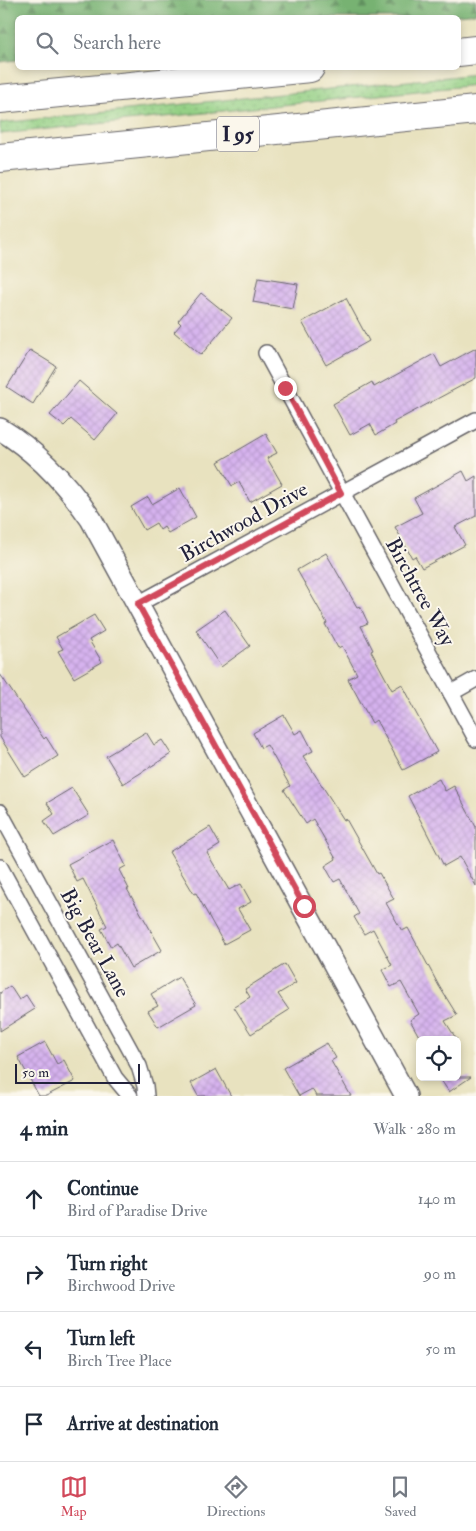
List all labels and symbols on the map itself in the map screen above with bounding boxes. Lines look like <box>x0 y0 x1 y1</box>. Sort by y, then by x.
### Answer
road number: I 95 <box>217 116 259 152</box>
route end <box>274 377 297 400</box>
street label: Birchwood Drive <box>175 476 313 568</box>
street label: Birchtree Way <box>379 533 461 652</box>
street label: Big Bear Lane <box>54 884 136 1003</box>
route start <box>293 895 316 918</box>
scale bar <box>15 1061 140 1084</box>

